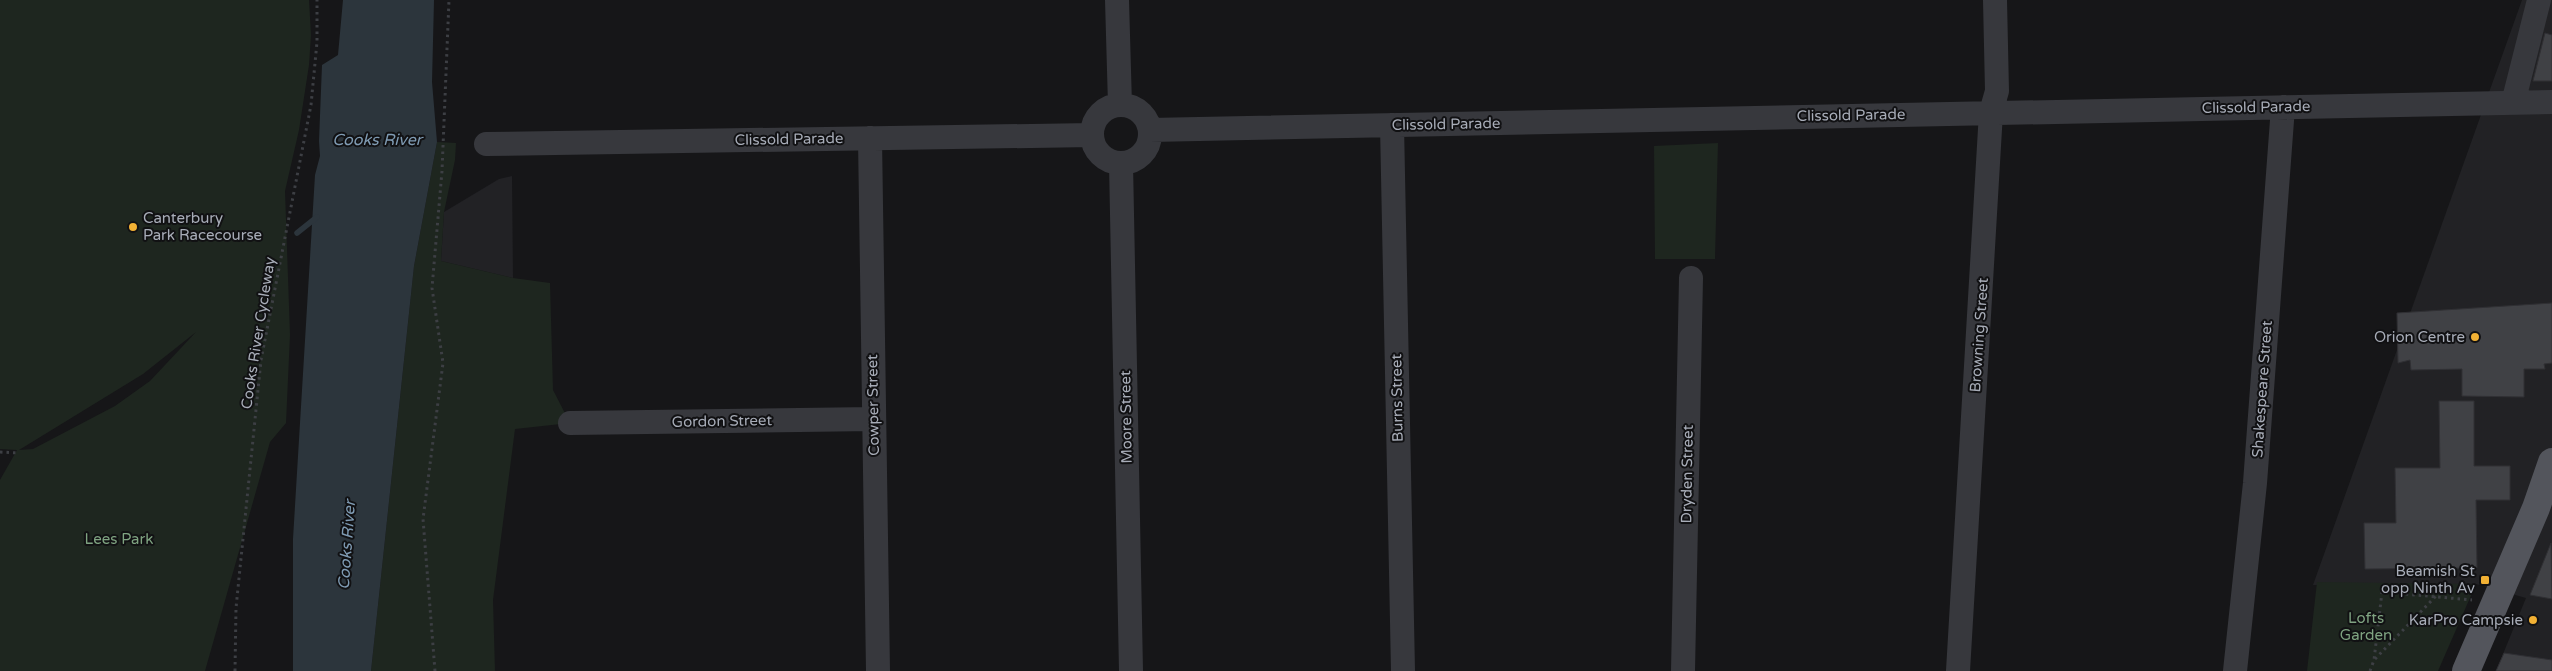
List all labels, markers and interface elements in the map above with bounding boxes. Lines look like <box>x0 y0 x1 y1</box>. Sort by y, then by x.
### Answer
street label: Clissold Parade <box>2201 97 2311 117</box>
street label: Clissold Parade <box>1796 105 1906 125</box>
street label: Clissold Parade <box>1391 114 1501 134</box>
street label: Clissold Parade <box>734 129 844 149</box>
water label: Cooks River <box>332 130 424 150</box>
place label: Canterbury Park Racecourse <box>143 209 262 244</box>
marker: Canterbury Park Racecourse <box>127 221 139 233</box>
street label: Cooks River Cycleway <box>237 256 279 410</box>
street label: Browning Street <box>1966 277 1992 393</box>
street label: Shakespeare Street <box>2248 319 2276 458</box>
place label: Orion Centre <box>2374 328 2465 346</box>
marker: Orion Centre <box>2469 331 2481 343</box>
street label: Burns Street <box>1387 353 1407 442</box>
street label: Cowper Street <box>863 354 883 456</box>
street label: Moore Street <box>1116 370 1136 464</box>
street label: Gordon Street <box>672 411 773 431</box>
street label: Dryden Street <box>1677 424 1697 523</box>
water label: Cooks River <box>334 498 360 590</box>
park label: Lees Park <box>85 530 153 548</box>
place label: Beamish St opp Ninth Av <box>2381 562 2475 597</box>
marker: Beamish St opp Ninth Av <box>2479 574 2491 586</box>
park label: Lofts Garden <box>2340 609 2392 644</box>
place label: KarPro Campsie <box>2409 611 2523 629</box>
marker: KarPro Campsie <box>2527 614 2539 626</box>

